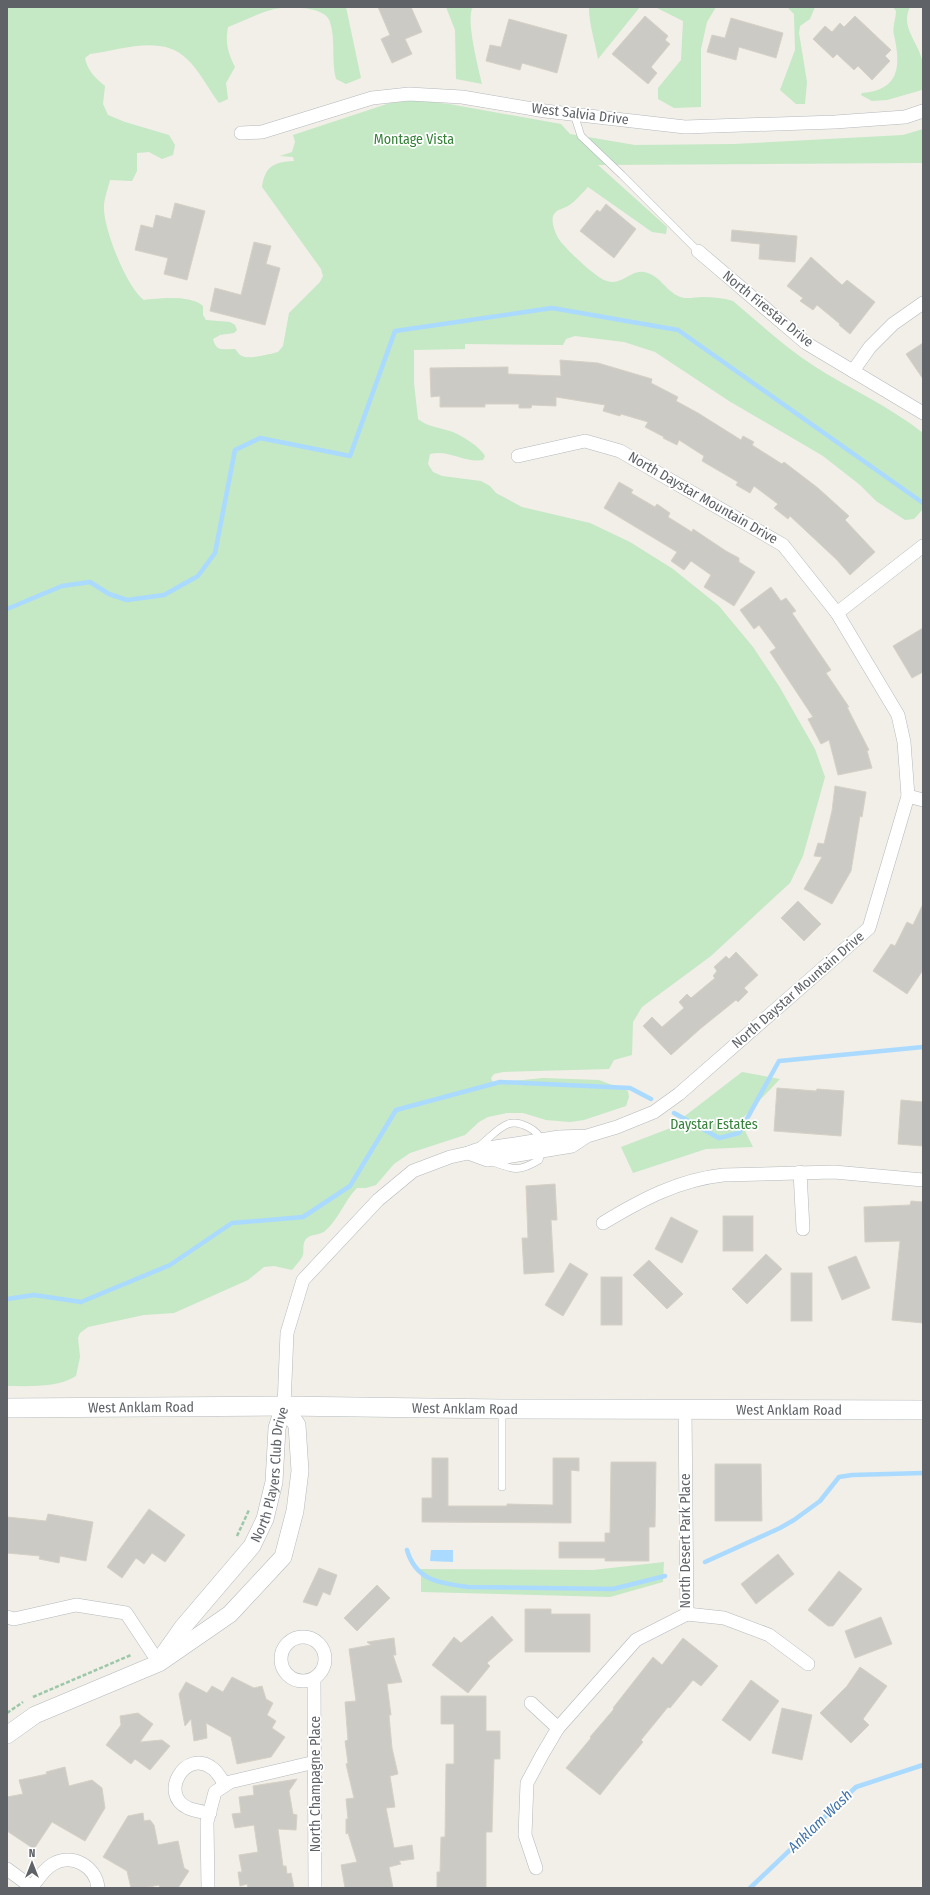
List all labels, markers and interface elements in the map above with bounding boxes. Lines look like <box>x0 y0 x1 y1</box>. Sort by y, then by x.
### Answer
street label: West Salvia Drive <box>530 100 630 128</box>
park label: Montage Vista <box>374 131 454 148</box>
street label: North Firestar Drive <box>719 267 817 351</box>
street label: North Daystar Mountain Drive <box>625 448 781 548</box>
street label: North Daystar Mountain Drive <box>728 928 868 1052</box>
park label: Daystar Estates <box>670 1116 758 1133</box>
street label: West Anklam Road <box>88 1398 194 1416</box>
street label: West Anklam Road <box>412 1399 518 1418</box>
street label: West Anklam Road <box>736 1401 842 1418</box>
street label: North Players Club Drive <box>247 1404 292 1545</box>
street label: North Desert Park Place <box>677 1473 694 1609</box>
street label: North Champagne Place <box>307 1716 324 1852</box>
water label: Anklam Wash <box>783 1786 856 1857</box>
north arrow <box>12 1843 52 1883</box>
text: N <box>29 1847 35 1860</box>

